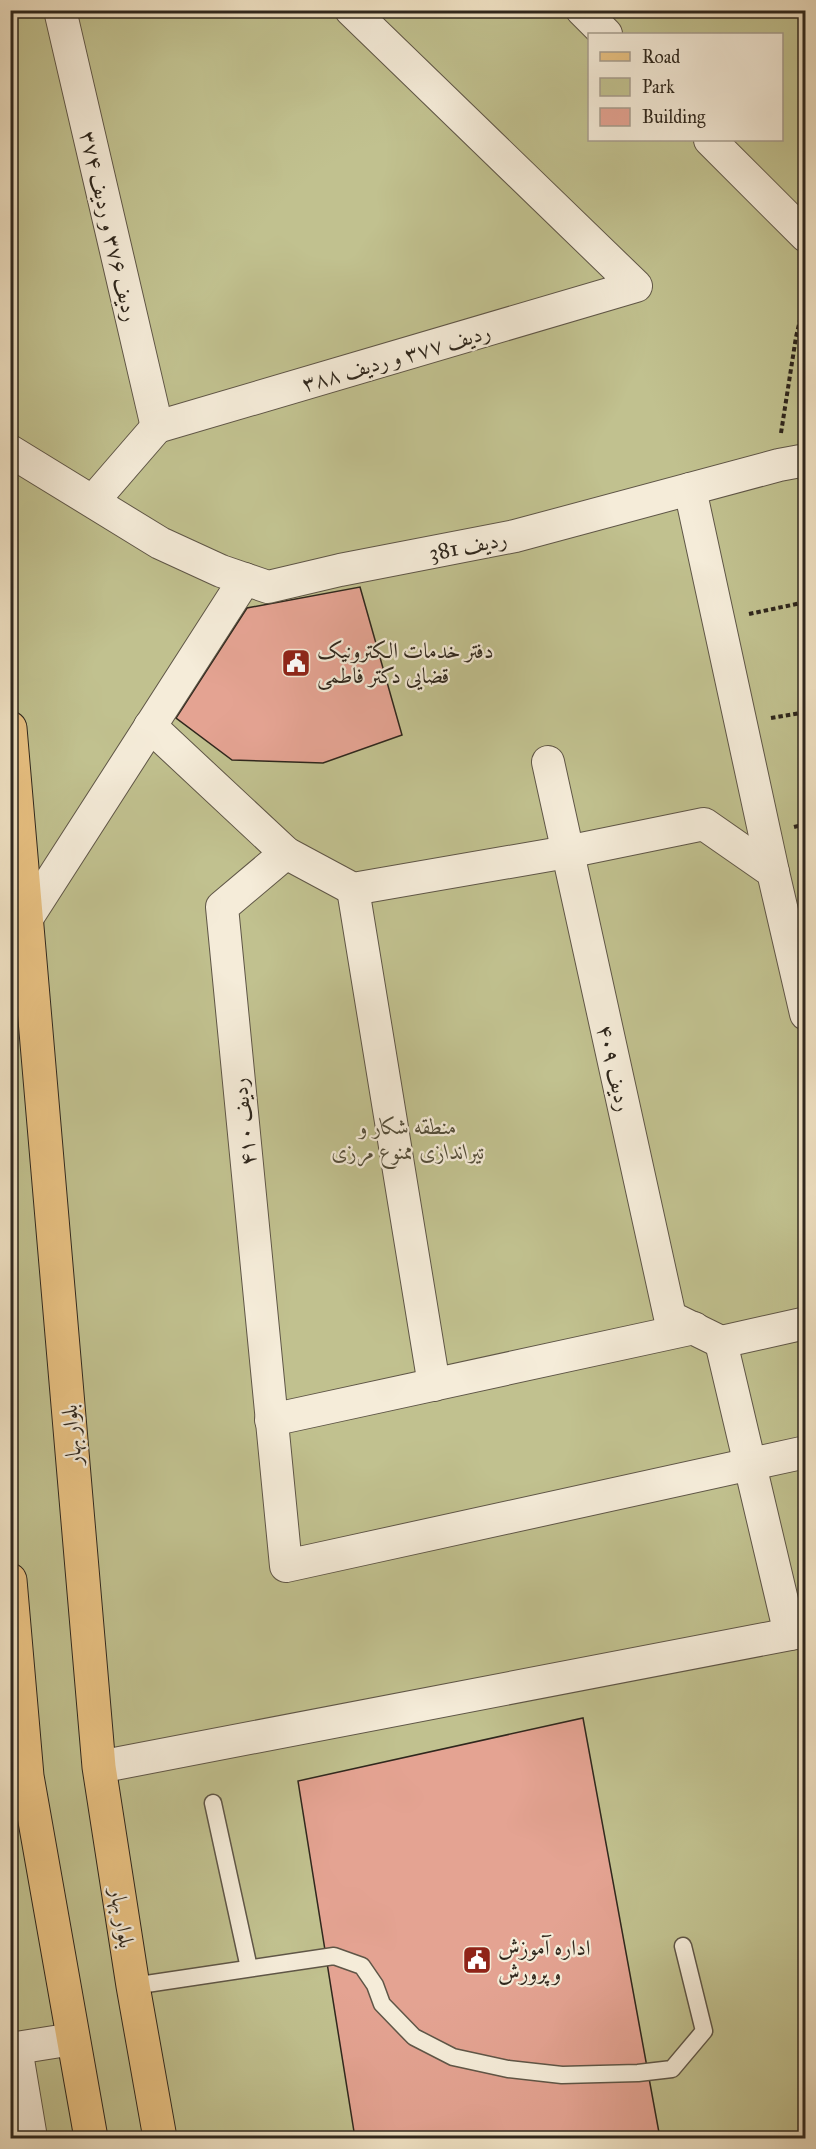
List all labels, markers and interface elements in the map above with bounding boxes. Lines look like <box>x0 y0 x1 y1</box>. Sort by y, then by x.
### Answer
legend <box>588 33 783 141</box>
text: Road <box>642 46 680 68</box>
text: Park <box>642 76 675 98</box>
text: Building <box>642 106 706 129</box>
street label: ردیف ۳۷۶ و ردیف ۳۷۴ <box>74 128 145 324</box>
street label: ردیف ۳۷۷ و ردیف ۳۸۸ <box>299 318 494 397</box>
street label: ردیف 381 <box>427 525 509 566</box>
place label: دفتر خدمات الکترونیک قضایی دکتر فاطمی <box>317 637 494 691</box>
public building icon: دفتر خدمات الکترونیک قضایی دکتر فاطمی <box>280 647 312 679</box>
street label: ردیف ۴۰۹ <box>591 1022 638 1114</box>
street label: ردیف ۴۱۰ <box>225 1077 262 1167</box>
park label: منطقه شکار و تیراندازی ممنوع مرزی <box>331 1113 485 1170</box>
street label: بلوار بهار <box>55 1404 89 1468</box>
street label: بلوار بهار <box>103 1884 141 1950</box>
place label: اداره آموزش و پرورش <box>498 1934 591 1987</box>
public building icon: اداره آموزش و پرورش <box>461 1944 493 1976</box>

